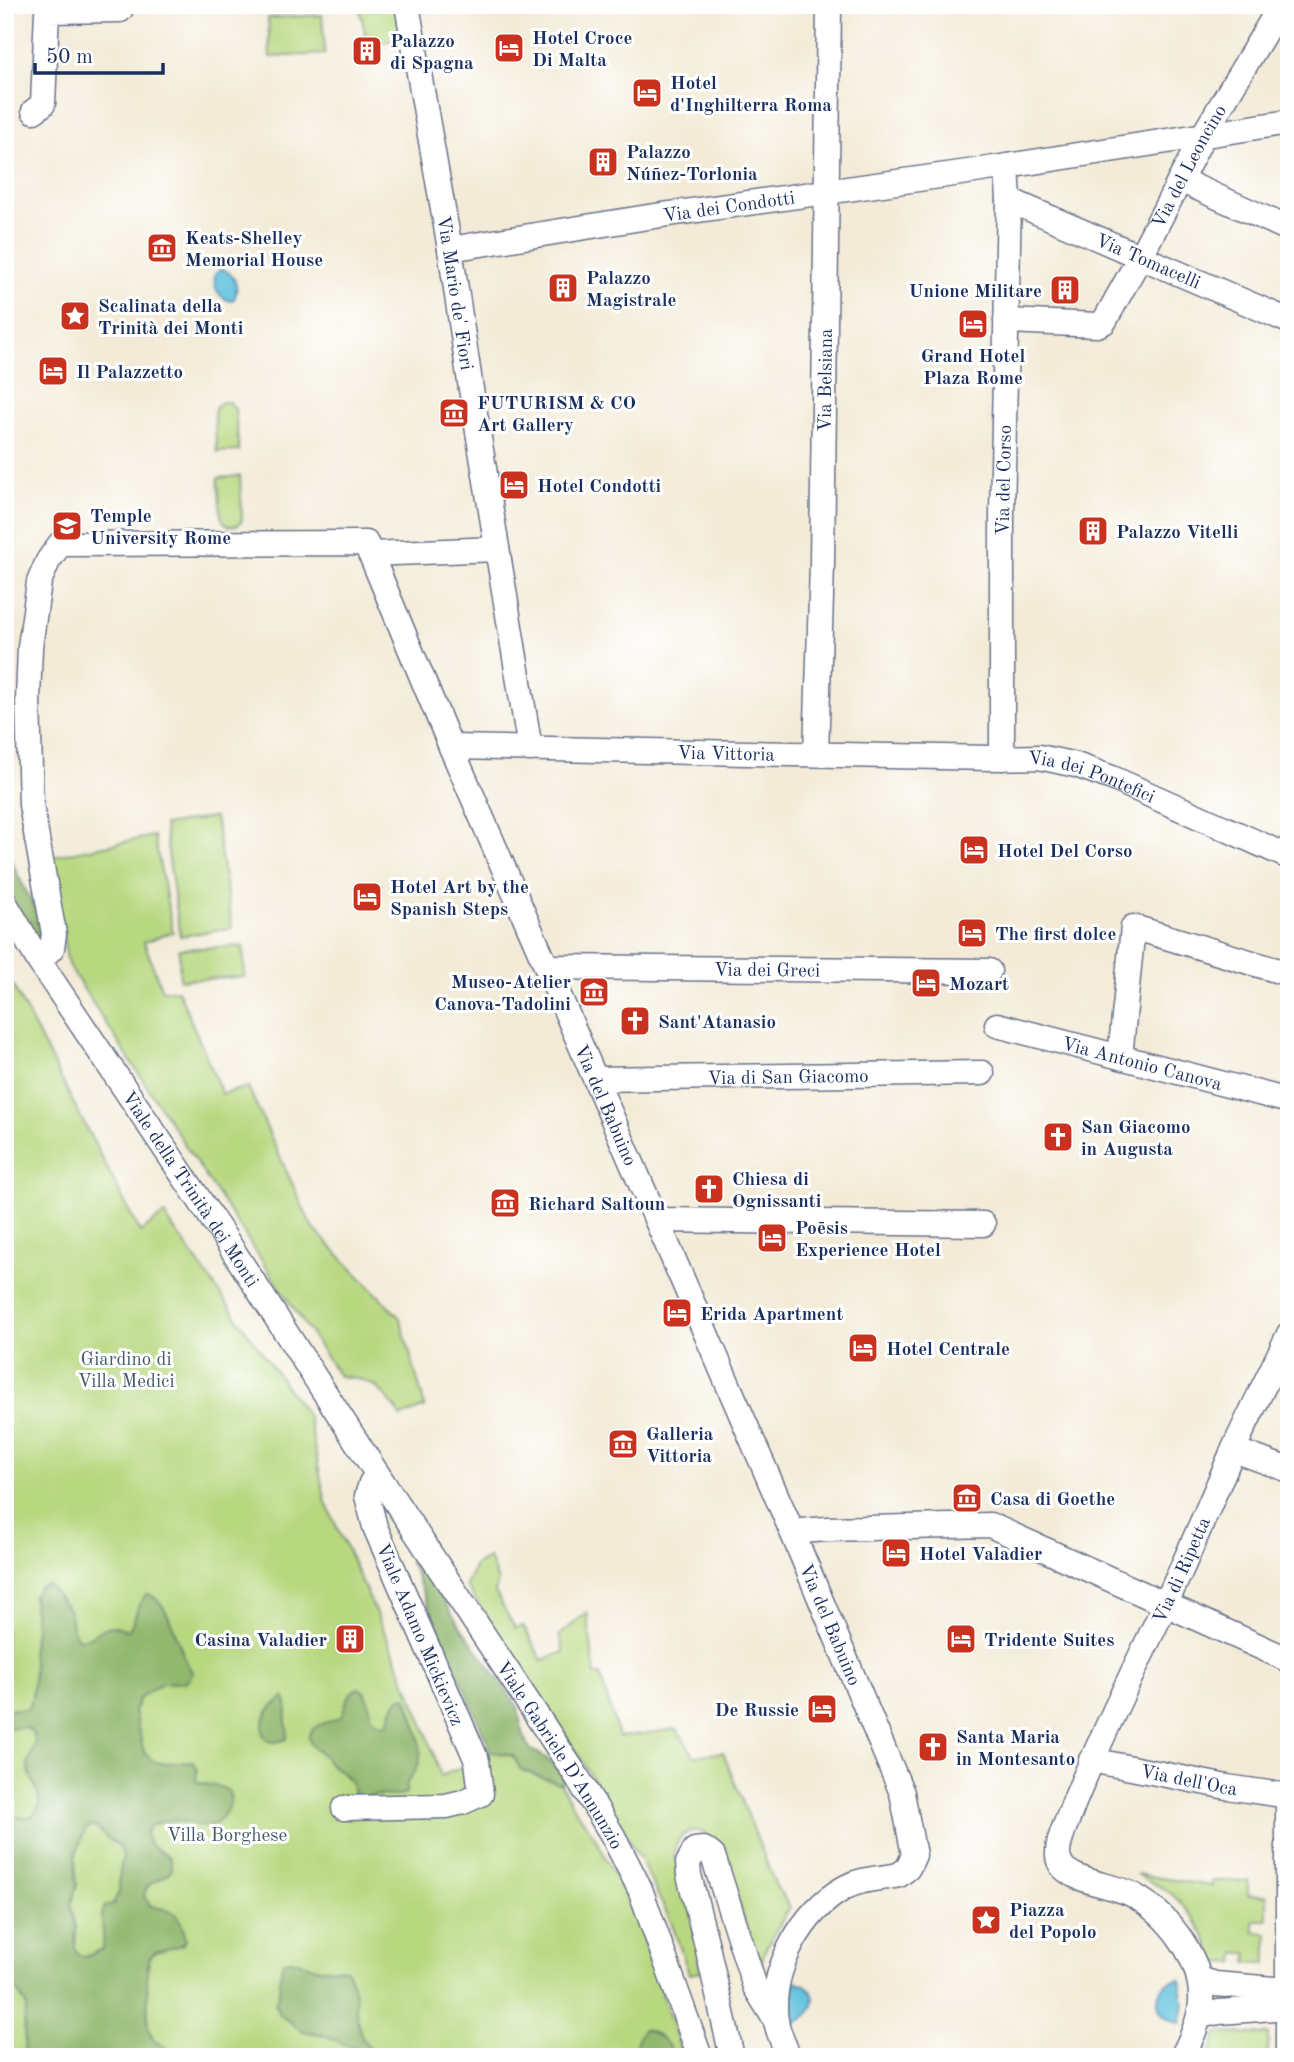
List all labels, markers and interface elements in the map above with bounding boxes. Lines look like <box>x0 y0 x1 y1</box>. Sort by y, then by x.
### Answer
place label: Hotel Croce Di Malta <box>532 30 633 71</box>
hotel icon: Hotel Croce Di Malta <box>492 31 526 65</box>
scale bar <box>35 32 163 76</box>
place label: Palazzo di Spagna <box>390 33 474 74</box>
building icon: Palazzo di Spagna <box>350 34 384 68</box>
text: 50 m <box>46 47 93 68</box>
place label: Hotel d'Inghilterra Roma <box>670 75 832 116</box>
hotel icon: Hotel d'Inghilterra Roma <box>630 76 664 110</box>
street label: Via del Leoncino <box>1150 102 1231 232</box>
place label: Palazzo Núñez-Torlonia <box>626 144 758 185</box>
building icon: Palazzo Núñez-Torlonia <box>586 145 620 179</box>
street label: Via dei Condotti <box>662 189 796 227</box>
street label: Via Mario de' Fiori <box>432 215 475 372</box>
place label: Keats-Shelley Memorial House <box>185 230 323 271</box>
museum icon: Keats-Shelley Memorial House <box>145 231 179 265</box>
street label: Via Tomacelli <box>1092 232 1203 294</box>
place label: Palazzo Magistrale <box>586 270 677 311</box>
building icon: Palazzo Magistrale <box>546 271 580 305</box>
building icon: Unione Militare <box>1048 273 1082 307</box>
place label: Unione Militare <box>909 283 1042 302</box>
place label: Scalinata della Trinità dei Monti <box>98 298 244 339</box>
place icon: Scalinata della Trinità dei Monti <box>58 299 92 333</box>
hotel icon: Grand Hotel Plaza Rome <box>956 307 990 341</box>
street label: Via Belsiana <box>817 328 837 432</box>
place label: Grand Hotel Plaza Rome <box>921 348 1025 389</box>
hotel icon: Il Palazzetto <box>36 354 70 388</box>
place label: Il Palazzetto <box>76 364 183 383</box>
place label: FUTURISM & CO Art Gallery <box>477 395 636 436</box>
museum icon: FUTURISM & CO Art Gallery <box>437 396 471 430</box>
street label: Via del Corso <box>995 425 1016 535</box>
hotel icon: Hotel Condotti <box>497 468 531 502</box>
place label: Hotel Condotti <box>537 478 662 497</box>
place label: Temple University Rome <box>90 508 231 549</box>
school or university icon: Temple University Rome <box>50 509 84 543</box>
building icon: Palazzo Vitelli <box>1076 514 1110 548</box>
place label: Palazzo Vitelli <box>1116 524 1239 543</box>
street label: Via Vittoria <box>677 745 776 766</box>
street label: Via dei Pontefici <box>1028 750 1157 808</box>
hotel icon: Hotel Del Corso <box>957 833 991 867</box>
place label: Hotel Del Corso <box>997 843 1132 862</box>
place label: Hotel Art by the Spanish Steps <box>390 879 529 920</box>
hotel icon: Hotel Art by the Spanish Steps <box>350 880 384 914</box>
hotel icon: The first dolce <box>955 916 989 950</box>
place label: The first dolce <box>995 926 1116 945</box>
street label: Via dei Greci <box>714 962 820 981</box>
hotel icon: Mozart <box>909 966 943 1000</box>
place label: Museo-Atelier Canova-Tadolini <box>434 974 571 1015</box>
museum icon: Museo-Atelier Canova-Tadolini <box>577 975 611 1009</box>
place label: Mozart <box>949 976 1009 995</box>
church icon: Sant'Atanasio <box>618 1004 652 1038</box>
place label: Sant'Atanasio <box>658 1014 776 1033</box>
street label: Via Antonio Canova <box>1059 1035 1224 1095</box>
street label: Via del Babuino <box>570 1042 639 1169</box>
street label: Via di San Giacomo <box>707 1068 869 1089</box>
street label: Viale della Trinità dei Monti <box>117 1088 261 1291</box>
place label: San Giacomo in Augusta <box>1081 1119 1191 1160</box>
church icon: San Giacomo in Augusta <box>1041 1120 1075 1154</box>
place label: Chiesa di Ognissanti <box>732 1171 822 1212</box>
church icon: Chiesa di Ognissanti <box>692 1172 726 1206</box>
museum icon: Richard Saltoun <box>488 1186 522 1220</box>
place label: Richard Saltoun <box>528 1196 665 1215</box>
place label: Poēsis Experience Hotel <box>795 1220 941 1261</box>
hotel icon: Poēsis Experience Hotel <box>755 1221 789 1255</box>
hotel icon: Erida Apartment <box>660 1296 694 1330</box>
place label: Erida Apartment <box>700 1306 843 1325</box>
hotel icon: Hotel Centrale <box>846 1331 880 1365</box>
place label: Hotel Centrale <box>886 1341 1010 1360</box>
park label: Giardino di Villa Medici <box>77 1351 175 1392</box>
place label: Galleria Vittoria <box>646 1426 714 1467</box>
museum icon: Galleria Vittoria <box>606 1427 640 1461</box>
museum icon: Casa di Goethe <box>950 1481 984 1515</box>
place label: Casa di Goethe <box>990 1491 1115 1510</box>
street label: Via di Ripetta <box>1151 1514 1215 1627</box>
hotel icon: Hotel Valadier <box>879 1536 913 1570</box>
street label: Viale Adamo Mickievicz <box>372 1541 466 1729</box>
place label: Hotel Valadier <box>919 1546 1042 1565</box>
street label: Via del Babuino <box>795 1562 863 1689</box>
building icon: Casina Valadier <box>333 1622 367 1656</box>
hotel icon: Tridente Suites <box>944 1622 978 1656</box>
place label: Casina Valadier <box>194 1632 327 1651</box>
place label: Tridente Suites <box>984 1632 1114 1651</box>
street label: Viale Gabriele D'Annunzio <box>492 1658 625 1853</box>
hotel icon: De Russie <box>805 1692 839 1726</box>
place label: De Russie <box>715 1702 799 1721</box>
place label: Santa Maria in Montesanto <box>956 1729 1075 1770</box>
church icon: Santa Maria in Montesanto <box>916 1730 950 1764</box>
street label: Via dell'Oca <box>1139 1763 1239 1800</box>
park label: Villa Borghese <box>167 1827 287 1846</box>
place label: Piazza del Popolo <box>1009 1902 1097 1943</box>
place icon: Piazza del Popolo <box>969 1903 1003 1937</box>

